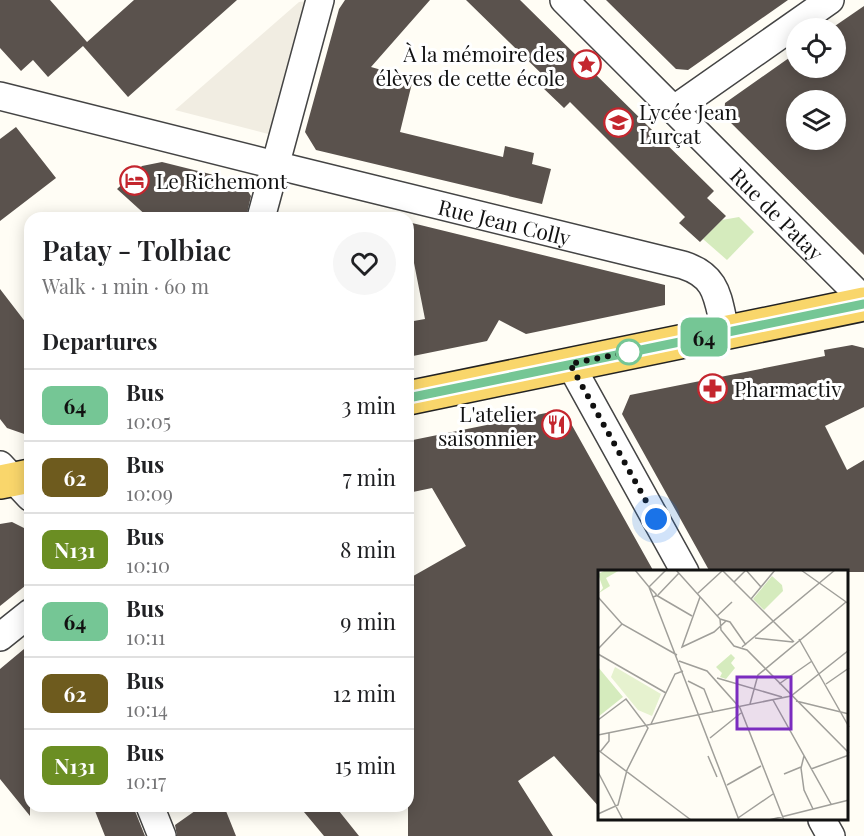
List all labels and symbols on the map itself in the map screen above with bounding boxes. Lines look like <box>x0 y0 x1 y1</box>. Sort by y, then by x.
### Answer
place label: À la mémoire des élèves de cette école <box>375 39 565 91</box>
place icon: À la mémoire des élèves de cette école <box>570 49 602 81</box>
place label: Lycée Jean Lurçat <box>639 97 738 149</box>
school or university icon: Lycée Jean Lurçat <box>602 107 634 139</box>
street label: Rue de Patay <box>725 161 830 266</box>
hotel icon: Le Richemont <box>119 164 151 196</box>
place label: Le Richemont <box>156 166 288 194</box>
street label: Rue Jean Colly <box>436 192 574 251</box>
line badge: 64 <box>677 318 731 356</box>
unlabelled marker <box>616 339 642 365</box>
pharmacy icon: Pharmactiv <box>697 372 729 404</box>
place label: Pharmactiv <box>734 374 842 402</box>
place label: L'atelier saisonnier <box>438 399 537 451</box>
restaurant icon: L'atelier saisonnier <box>541 409 573 441</box>
your location <box>641 504 671 534</box>
inset map <box>598 570 849 821</box>

